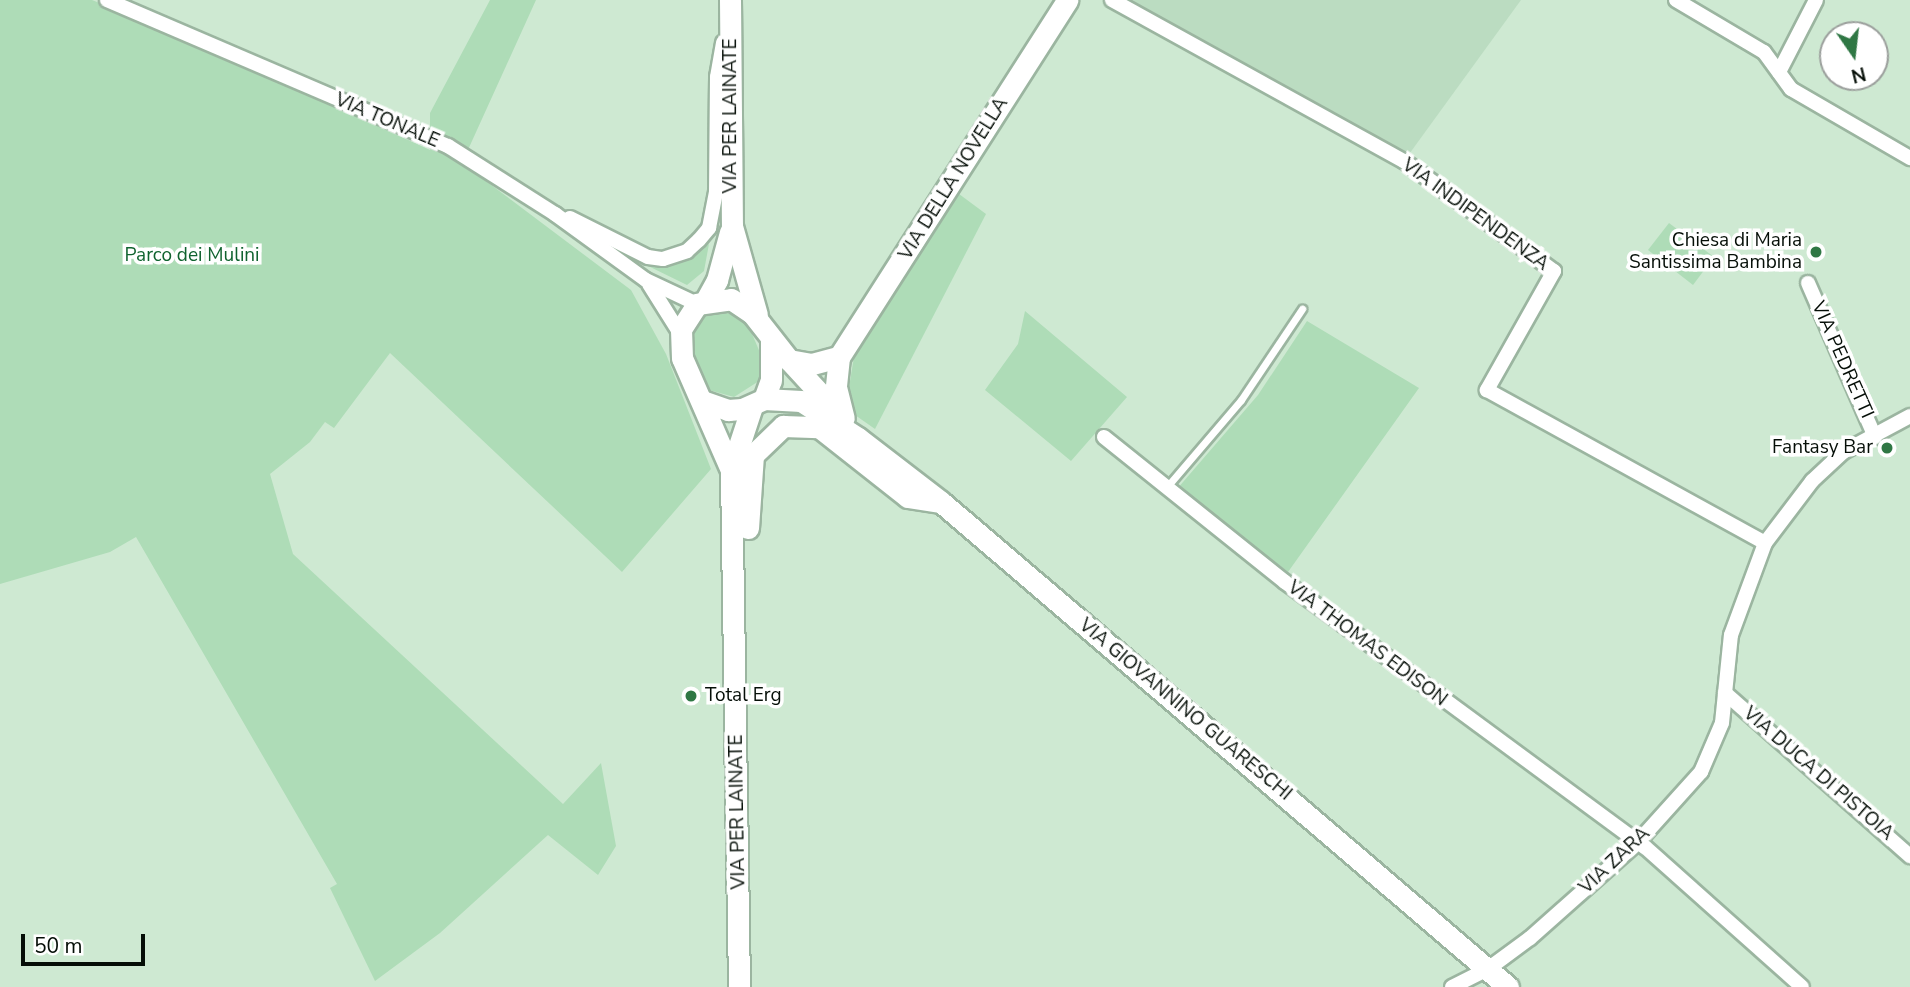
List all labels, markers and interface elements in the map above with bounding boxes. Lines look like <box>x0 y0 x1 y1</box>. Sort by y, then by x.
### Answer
north arrow <box>1819 21 1889 91</box>
street label: VIA PER LAINATE <box>720 38 742 194</box>
text: N <box>1849 60 1869 89</box>
street label: VIA TONALE <box>331 89 443 153</box>
street label: VIA DELLA NOVELLA <box>895 93 1013 265</box>
street label: VIA INDIPENDENZA <box>1397 154 1553 276</box>
place label: Chiesa di Maria Santissima Bambina <box>1629 230 1802 274</box>
marker: Chiesa di Maria Santissima Bambina <box>1808 244 1824 260</box>
park label: Parco dei Mulini <box>125 245 259 267</box>
street label: VIA PEDRETTI <box>1806 298 1878 422</box>
place label: Fantasy Bar <box>1772 437 1873 459</box>
marker: Fantasy Bar <box>1879 440 1895 456</box>
street label: VIA THOMAS EDISON <box>1283 577 1451 711</box>
street label: VIA GIOVANNINO GUARESCHI <box>1074 614 1296 806</box>
place label: Total Erg <box>705 685 782 707</box>
marker: Total Erg <box>683 688 699 704</box>
street label: VIA DUCA DI PISTOIA <box>1738 702 1898 846</box>
street label: VIA PER LAINATE <box>725 734 751 890</box>
street label: VIA ZARA <box>1575 823 1655 899</box>
scale bar <box>24 920 149 964</box>
text: 50 m <box>34 932 83 960</box>

